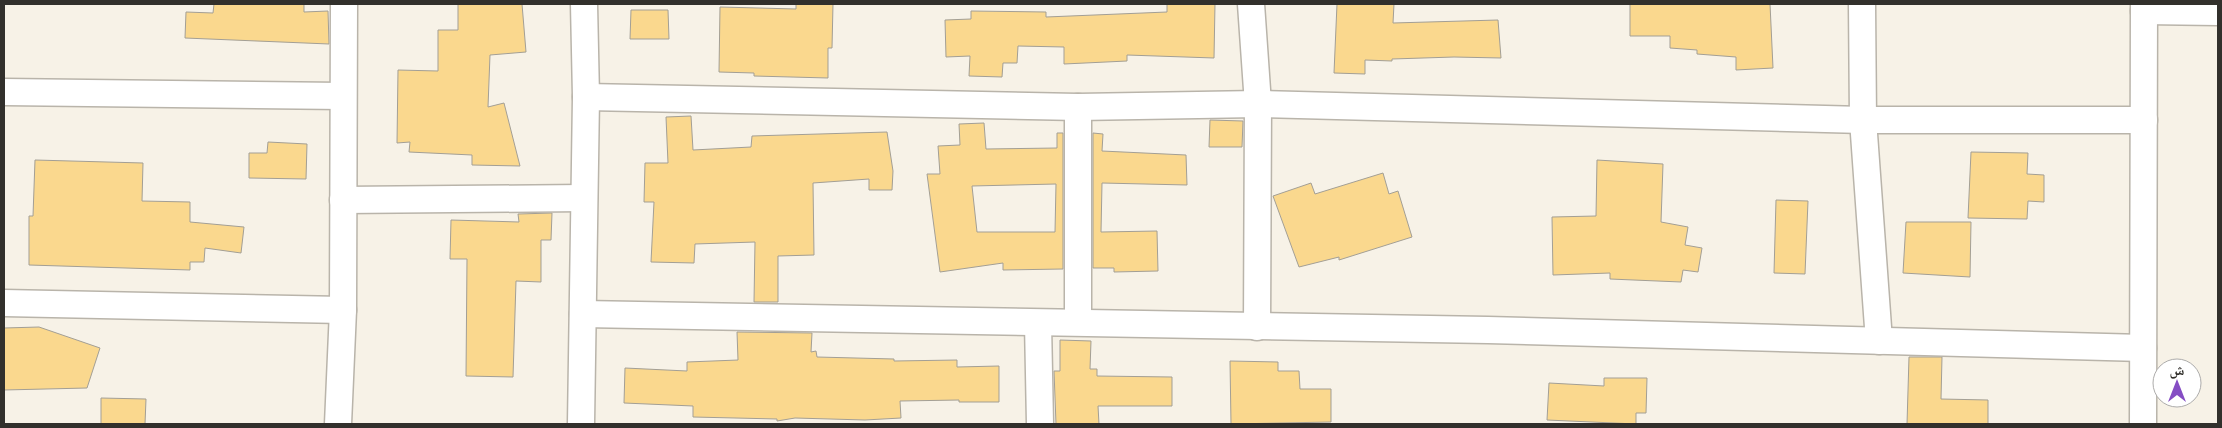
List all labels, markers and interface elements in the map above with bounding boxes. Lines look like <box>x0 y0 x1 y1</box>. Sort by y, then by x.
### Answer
north arrow <box>2152 358 2202 408</box>
text: ش <box>2170 361 2185 379</box>

